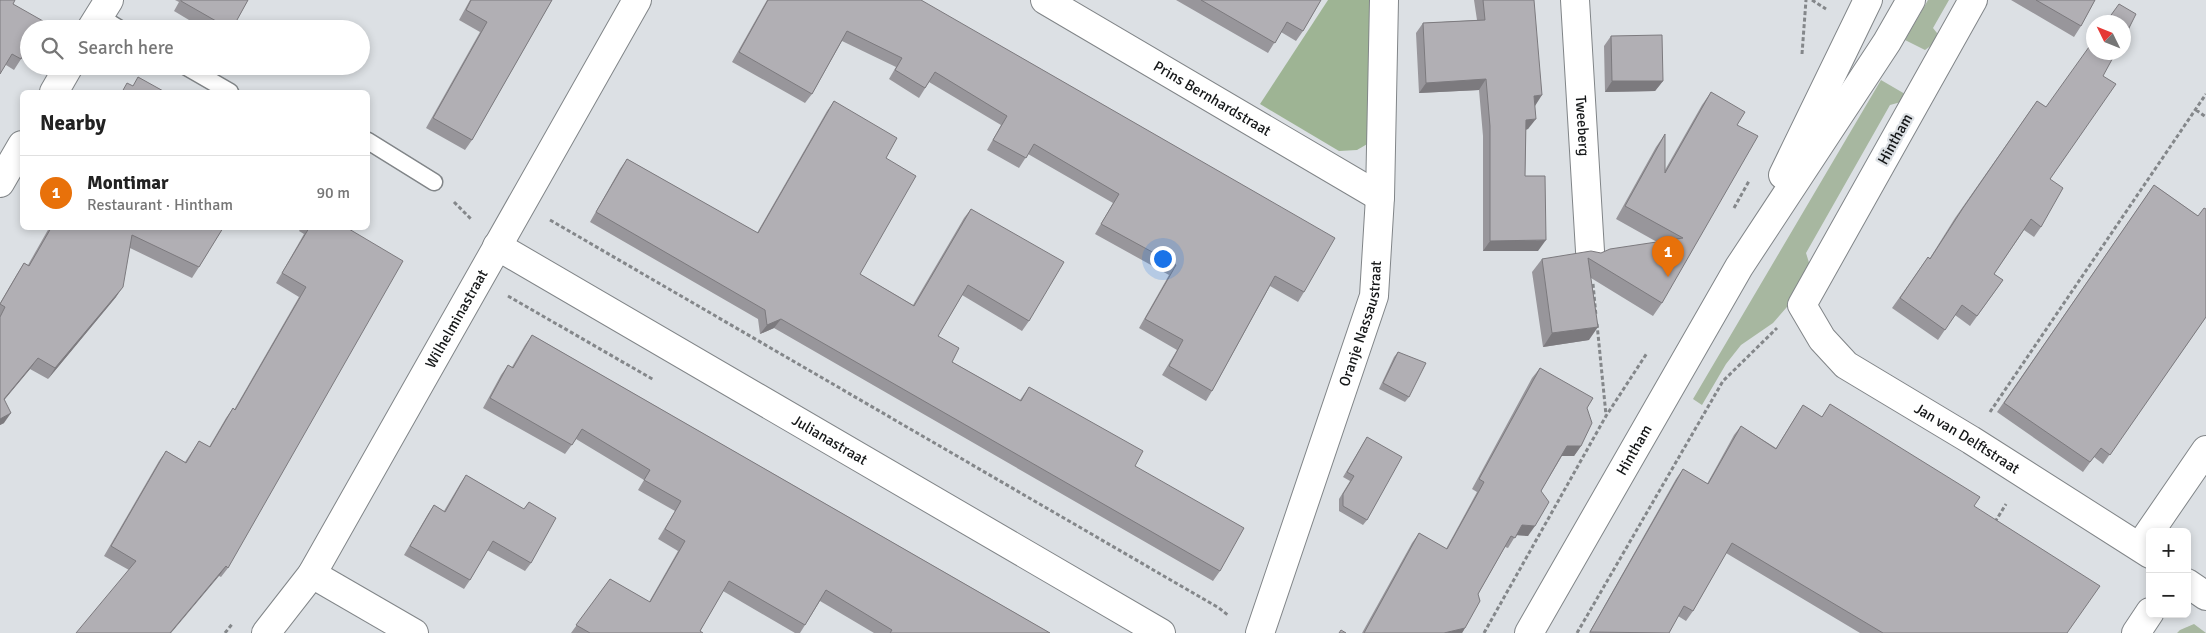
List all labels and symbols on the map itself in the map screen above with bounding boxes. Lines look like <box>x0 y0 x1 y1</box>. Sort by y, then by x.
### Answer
north arrow <box>2086 15 2131 60</box>
street label: Prins Bernhardstraat <box>1150 57 1274 140</box>
street label: Tweeberg <box>1572 95 1593 157</box>
street label: Hintham <box>1874 110 1916 168</box>
pin: 1 <box>1652 236 1684 277</box>
your location <box>1150 246 1176 272</box>
street label: Oranje Nassaustraat <box>1335 260 1385 389</box>
street label: Wilhelminastraat <box>421 266 492 371</box>
street label: Jan van Delftstraat <box>1911 399 2023 478</box>
street label: Julianastraat <box>789 411 871 469</box>
street label: Hintham <box>1612 421 1656 478</box>

